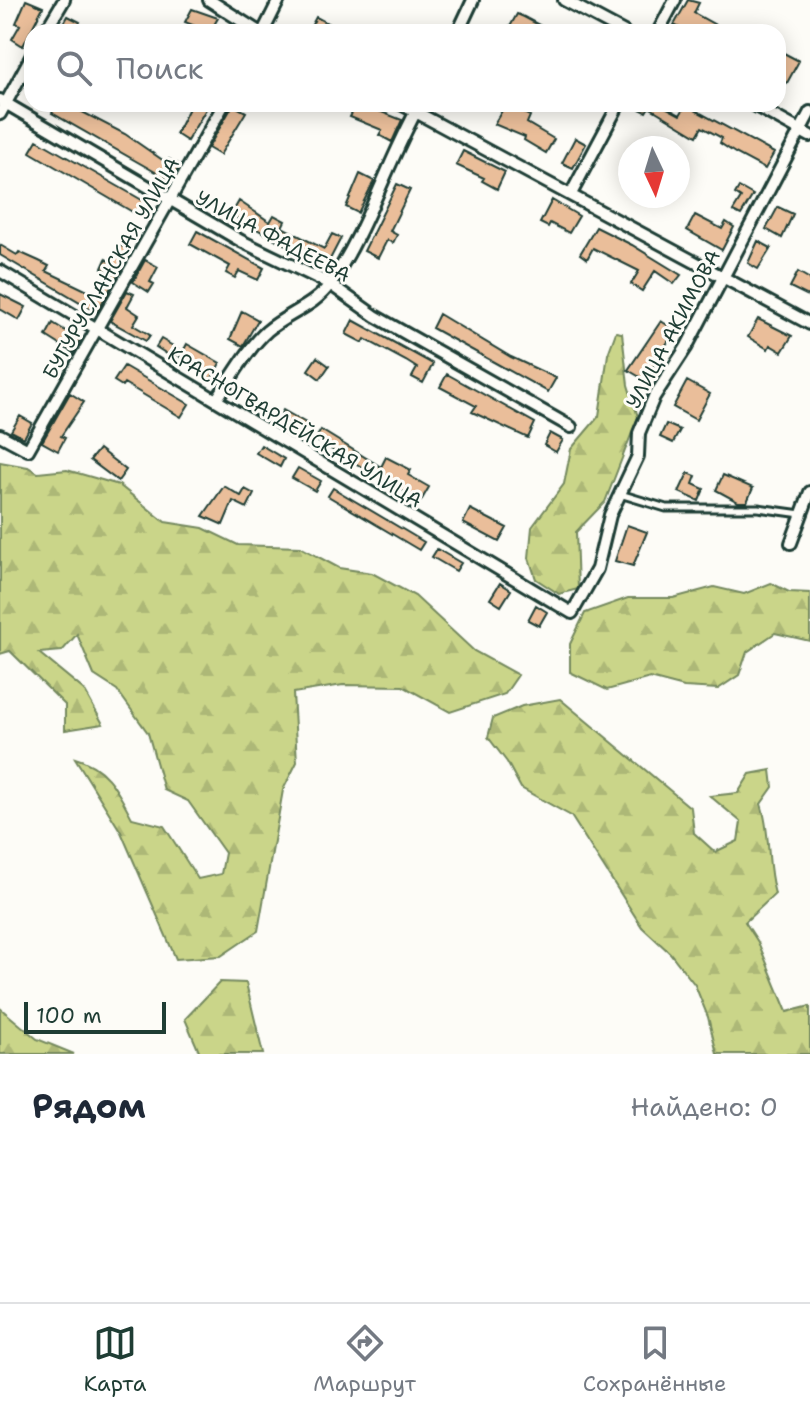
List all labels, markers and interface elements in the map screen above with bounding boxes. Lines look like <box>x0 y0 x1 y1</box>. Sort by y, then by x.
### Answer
search box <box>24 24 786 112</box>
icon: search <box>52 46 96 90</box>
text: Поиск <box>116 48 204 89</box>
north arrow <box>618 136 690 208</box>
street label: БУГУРУСЛАНСКАЯ УЛИЦА <box>37 152 185 384</box>
street label: УЛИЦА ФАДЕЕВА <box>191 184 355 288</box>
street label: УЛИЦА АКИМОВА <box>620 245 726 413</box>
street label: КРАСНОГВАРДЕЙСКАЯ УЛИЦА <box>163 341 427 513</box>
scale bar <box>24 998 166 1034</box>
text: 100 m <box>36 1001 102 1030</box>
text: Рядом <box>32 1083 146 1129</box>
text: Найдено: 0 <box>631 1089 778 1124</box>
tab: Карта <box>83 1321 146 1398</box>
tab: Маршрут <box>313 1321 416 1398</box>
tab: Сохранённые <box>583 1321 727 1398</box>

